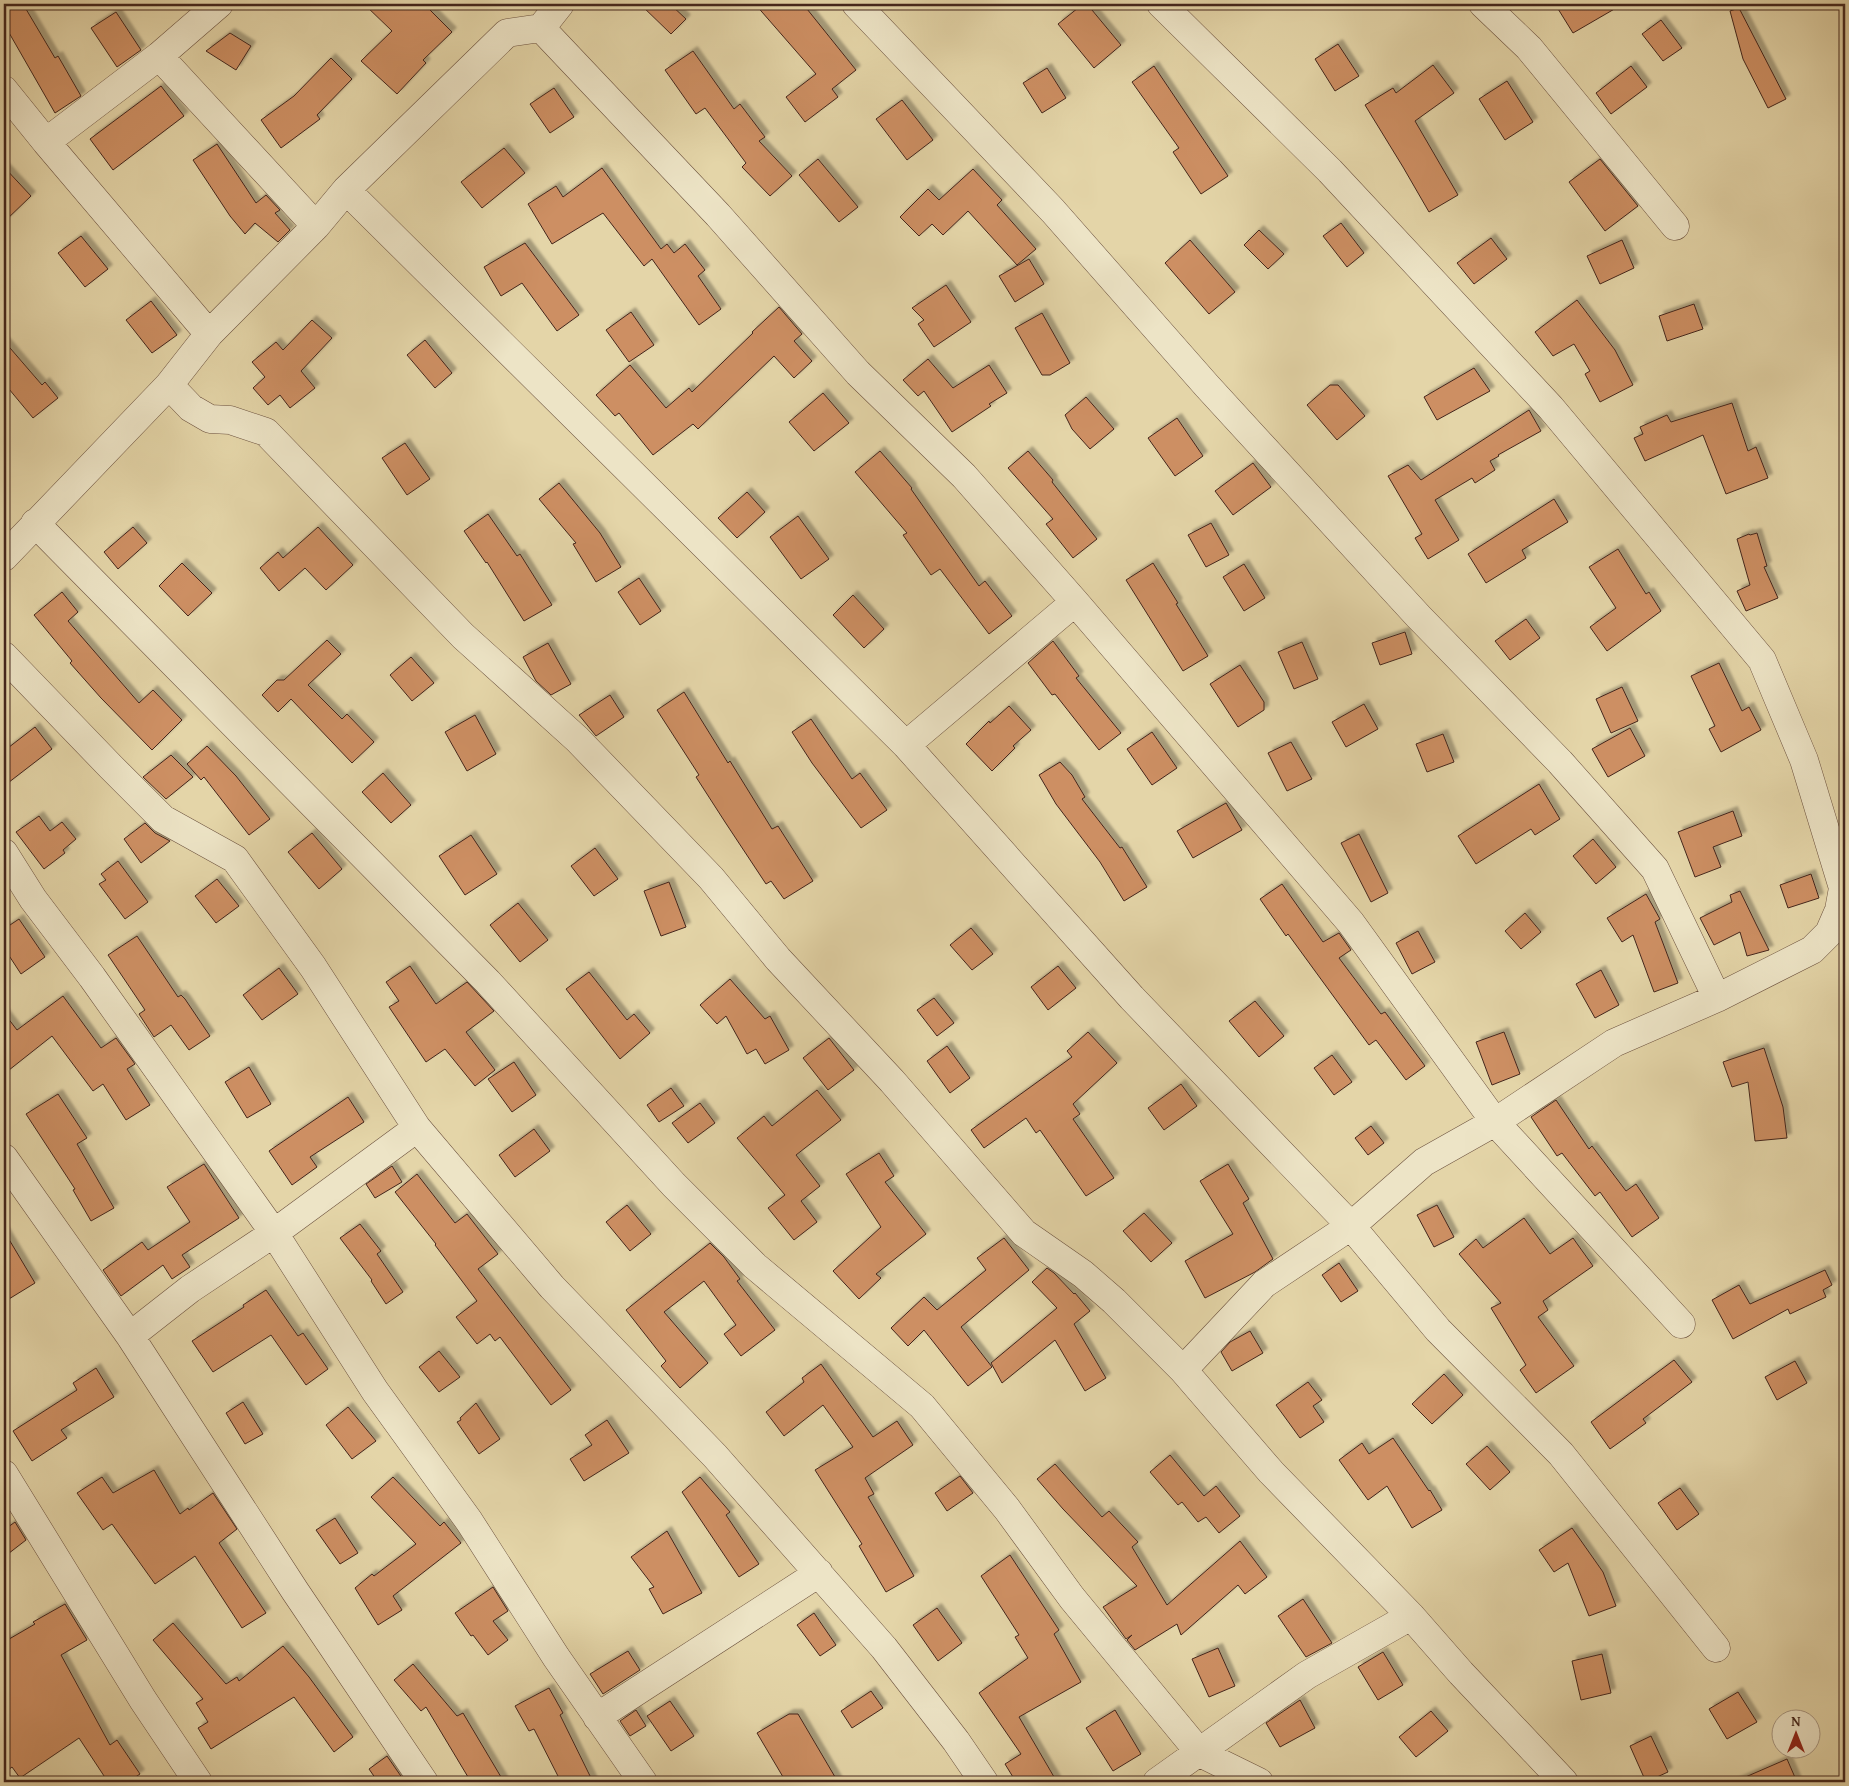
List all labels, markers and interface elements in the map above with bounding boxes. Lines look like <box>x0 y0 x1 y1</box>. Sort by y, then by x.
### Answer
north arrow <box>1772 1708 1822 1758</box>
text: N <box>1791 1711 1801 1731</box>

